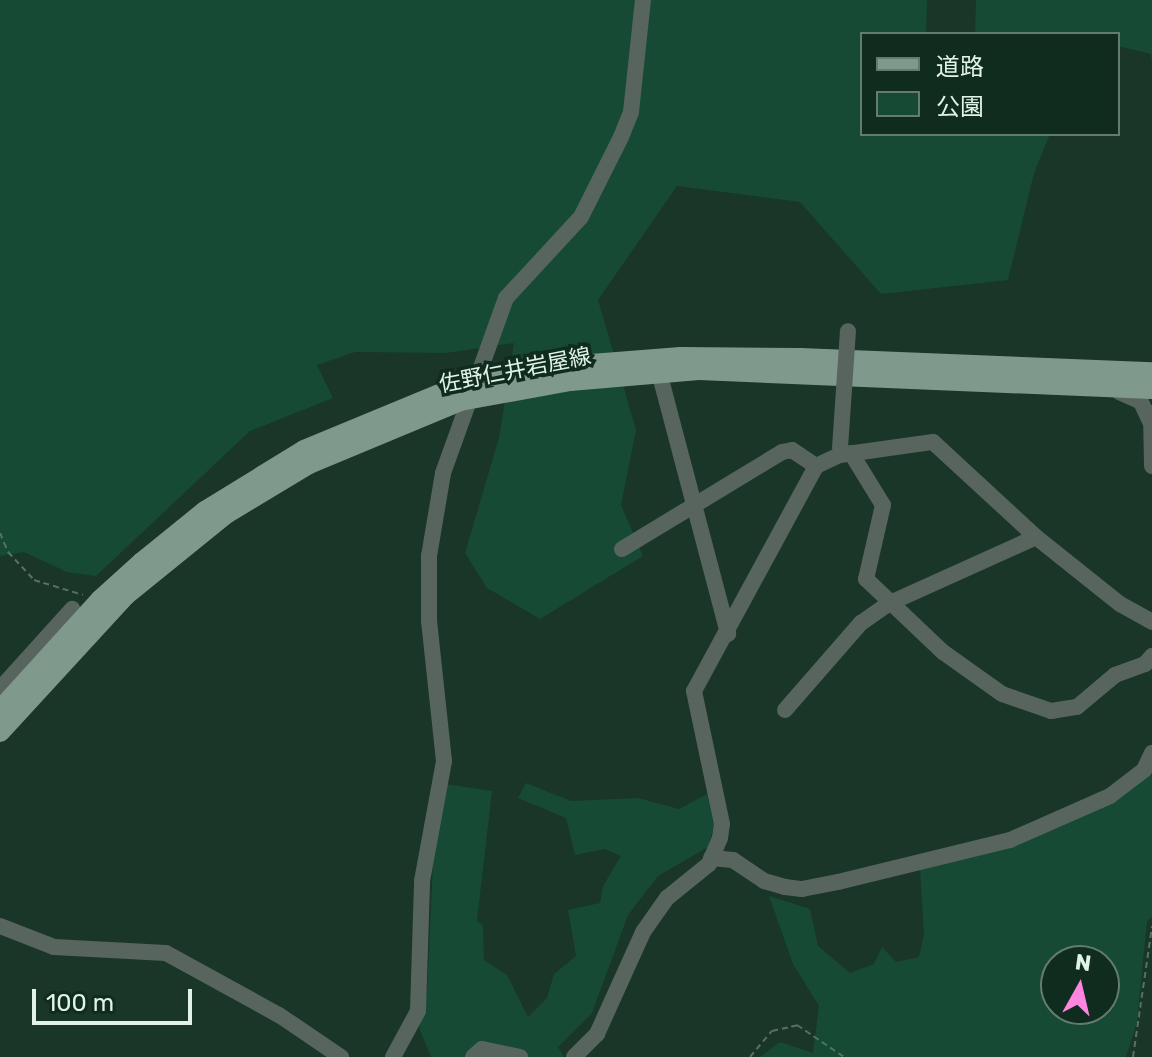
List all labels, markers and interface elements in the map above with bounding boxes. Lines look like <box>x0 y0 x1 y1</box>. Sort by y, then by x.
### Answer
legend <box>860 32 1120 136</box>
text: 道路 <box>936 53 984 81</box>
text: 公園 <box>936 93 984 121</box>
street label: 佐野仁井岩屋線 <box>437 342 593 398</box>
north arrow <box>1040 945 1120 1025</box>
text: N <box>1073 948 1093 977</box>
scale bar <box>36 973 196 1023</box>
text: 100 m <box>46 989 114 1017</box>

